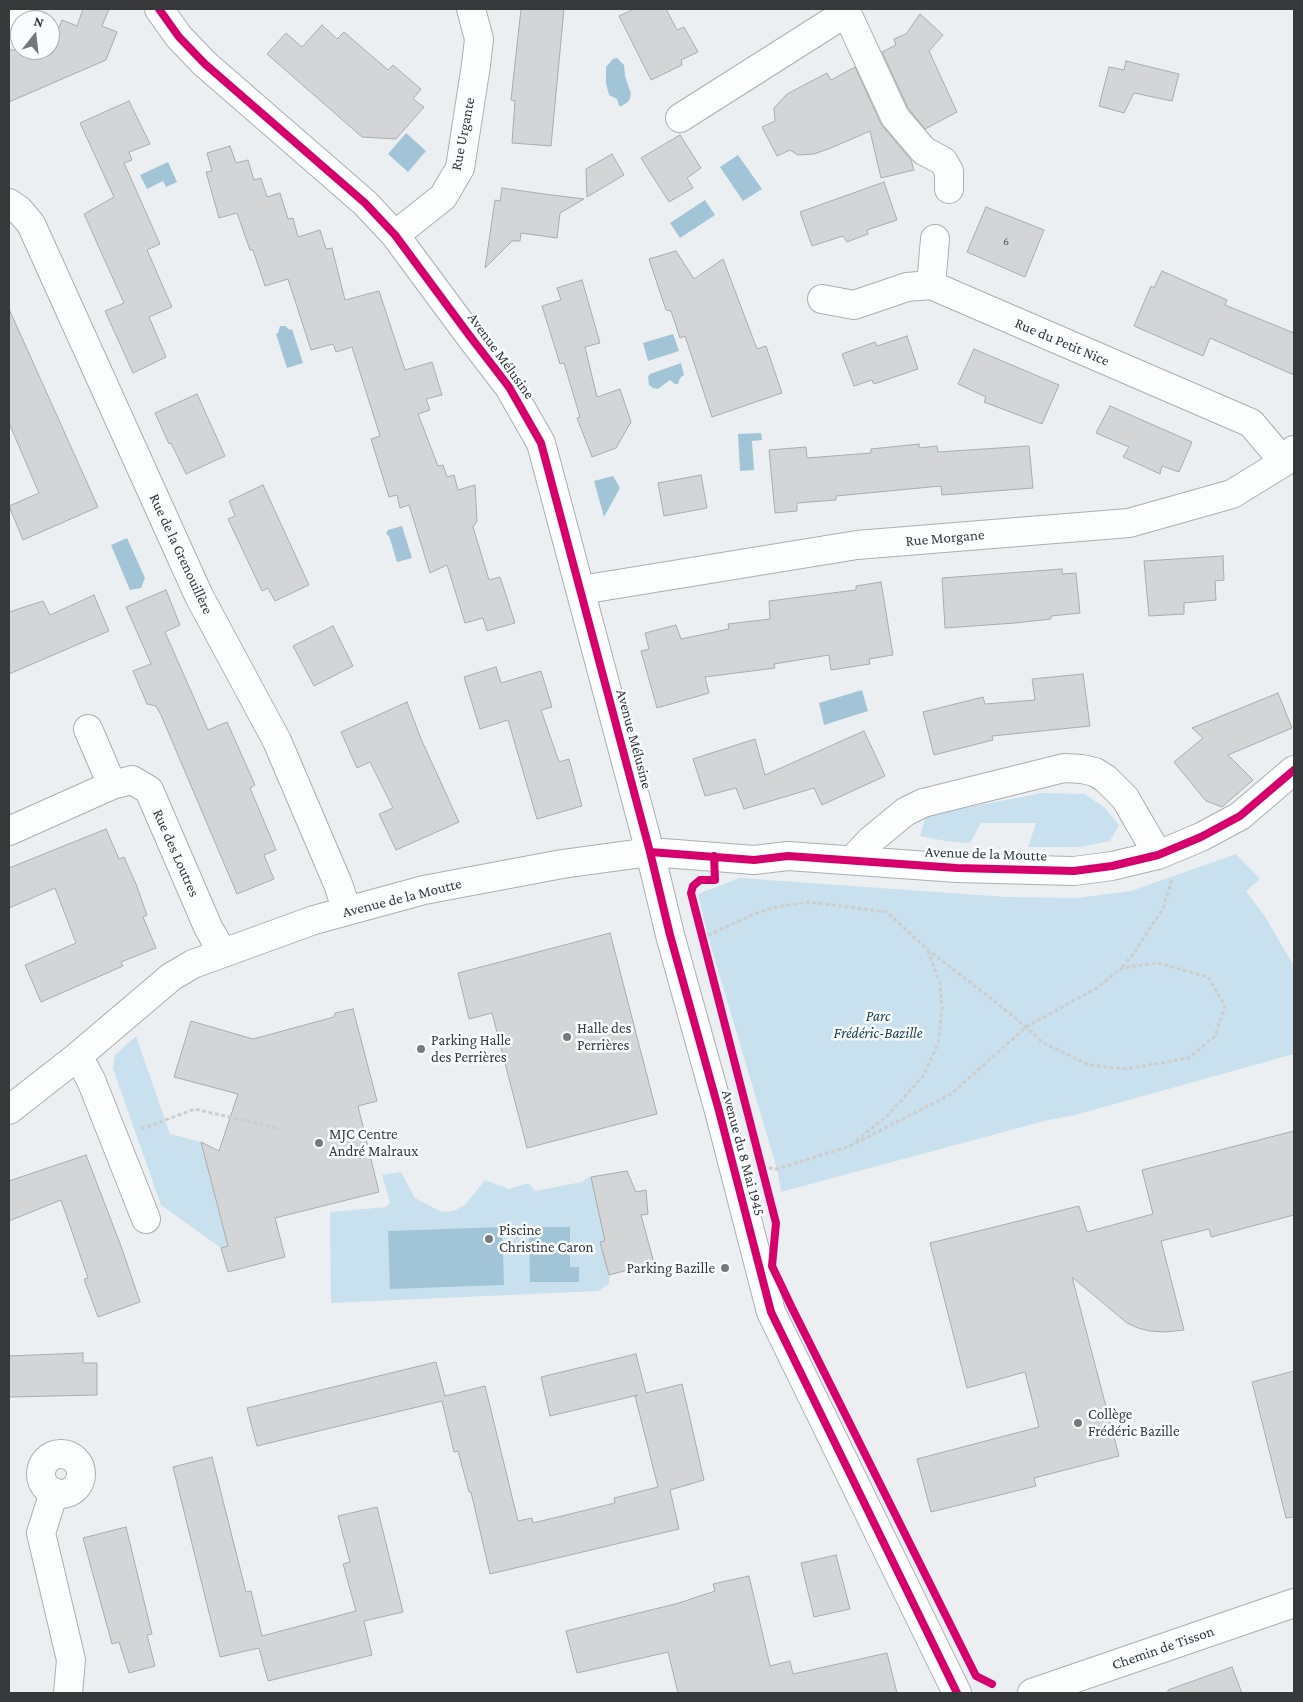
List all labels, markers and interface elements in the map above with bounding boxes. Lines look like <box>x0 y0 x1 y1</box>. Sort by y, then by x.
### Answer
north arrow <box>10 10 60 60</box>
text: N <box>32 13 46 31</box>
street label: Rue Urgante <box>447 96 479 172</box>
house number: 6 <box>1003 234 1009 248</box>
street label: Avenue Mélusine <box>464 309 538 403</box>
street label: Rue du Petit Nice <box>1012 314 1112 370</box>
street label: Rue de la Grenouillère <box>145 491 217 617</box>
street label: Rue Morgane <box>905 526 985 550</box>
street label: Avenue Mélusine <box>612 687 656 791</box>
street label: Rue des Loutres <box>149 806 203 900</box>
street label: Avenue de la Moutte <box>925 843 1047 865</box>
street label: Avenue de la Moutte <box>341 874 463 922</box>
park label: Parc Frédéric-Bazille <box>834 1007 922 1042</box>
place label: Halle des Perrières <box>577 1019 631 1054</box>
place label: Parking Halle des Perrières <box>431 1031 511 1066</box>
marker: Halle des Perrières <box>561 1031 573 1043</box>
marker: Parking Halle des Perrières <box>415 1043 427 1055</box>
street label: Avenue du 8 Mai 1945 <box>718 1088 768 1218</box>
place label: MJC Centre André Malraux <box>329 1125 418 1160</box>
marker: MJC Centre André Malraux <box>313 1137 325 1149</box>
place label: Piscine Christine Caron <box>499 1221 594 1256</box>
marker: Piscine Christine Caron <box>483 1233 495 1245</box>
place label: Parking Bazille <box>626 1259 715 1277</box>
marker: Parking Bazille <box>719 1262 731 1274</box>
place label: Collège Frédéric Bazille <box>1088 1405 1180 1440</box>
marker: Collège Frédéric Bazille <box>1072 1417 1084 1429</box>
street label: Chemin de Tisson <box>1109 1622 1217 1674</box>

